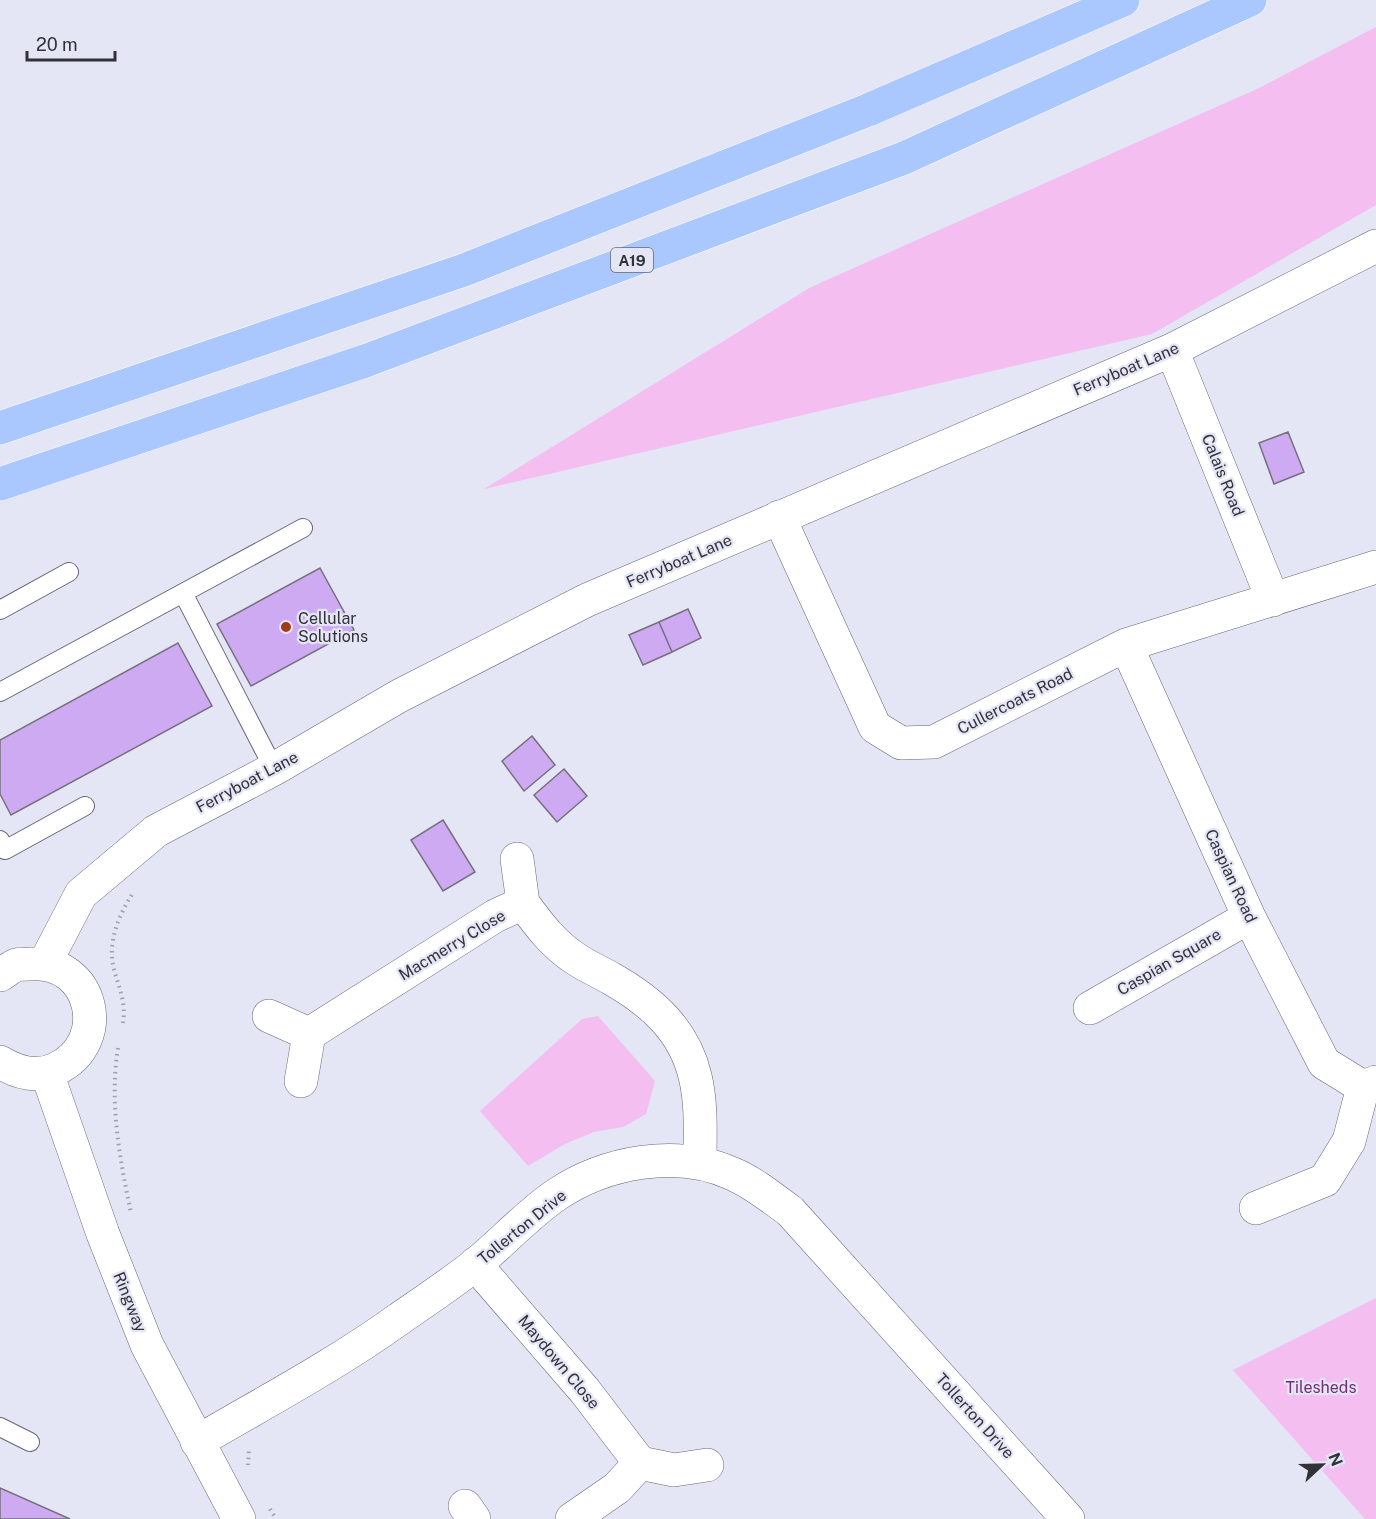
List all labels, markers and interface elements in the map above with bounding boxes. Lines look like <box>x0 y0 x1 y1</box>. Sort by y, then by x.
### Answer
scale bar <box>27 24 116 62</box>
text: 20 m <box>36 34 78 55</box>
road number: A19 <box>611 248 653 272</box>
street label: Ferryboat Lane <box>1070 338 1182 400</box>
street label: Calais Road <box>1198 431 1248 519</box>
street label: Ferryboat Lane <box>623 530 735 592</box>
place label: Cellular Solutions <box>298 609 368 646</box>
marker: Cellular Solutions <box>279 620 293 634</box>
street label: Cullercoats Road <box>954 664 1076 738</box>
street label: Ferryboat Lane <box>193 747 301 817</box>
street label: Caspian Road <box>1201 826 1261 926</box>
street label: Macmerry Close <box>395 906 509 984</box>
street label: Caspian Square <box>1114 925 1224 999</box>
street label: Tollerton Drive <box>474 1186 570 1268</box>
street label: Ringway <box>109 1269 151 1335</box>
street label: Maydown Close <box>514 1311 604 1413</box>
street label: Tollerton Drive <box>932 1369 1018 1463</box>
park label: Tilesheds <box>1285 1378 1357 1397</box>
north arrow <box>1292 1435 1352 1495</box>
text: N <box>1324 1450 1347 1469</box>

